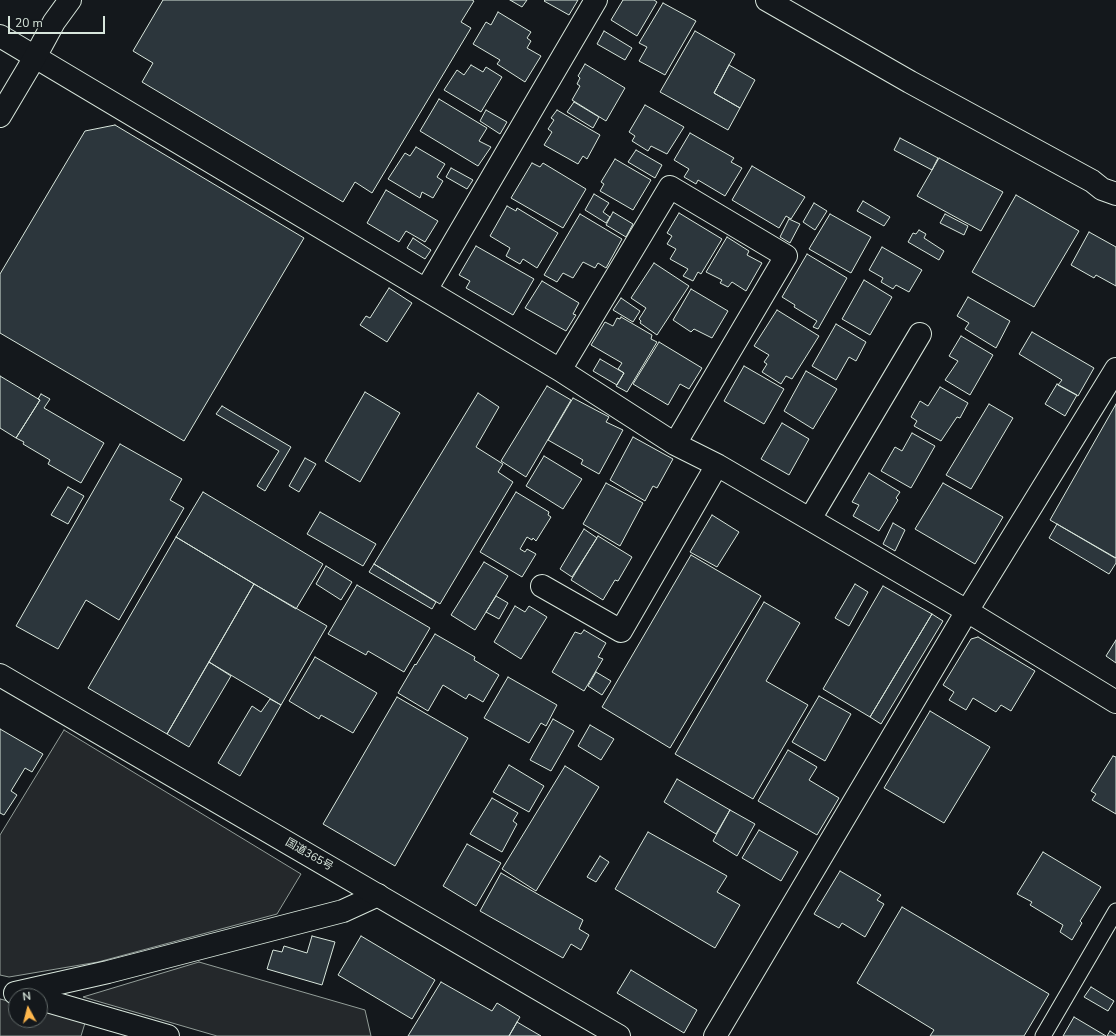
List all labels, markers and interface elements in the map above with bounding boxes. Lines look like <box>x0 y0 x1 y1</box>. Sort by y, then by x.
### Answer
scale bar <box>10 8 107 34</box>
text: 20 m <box>15 15 43 31</box>
street label: 国道365号 <box>283 836 335 874</box>
north arrow <box>8 988 48 1028</box>
text: N <box>22 989 32 1005</box>

